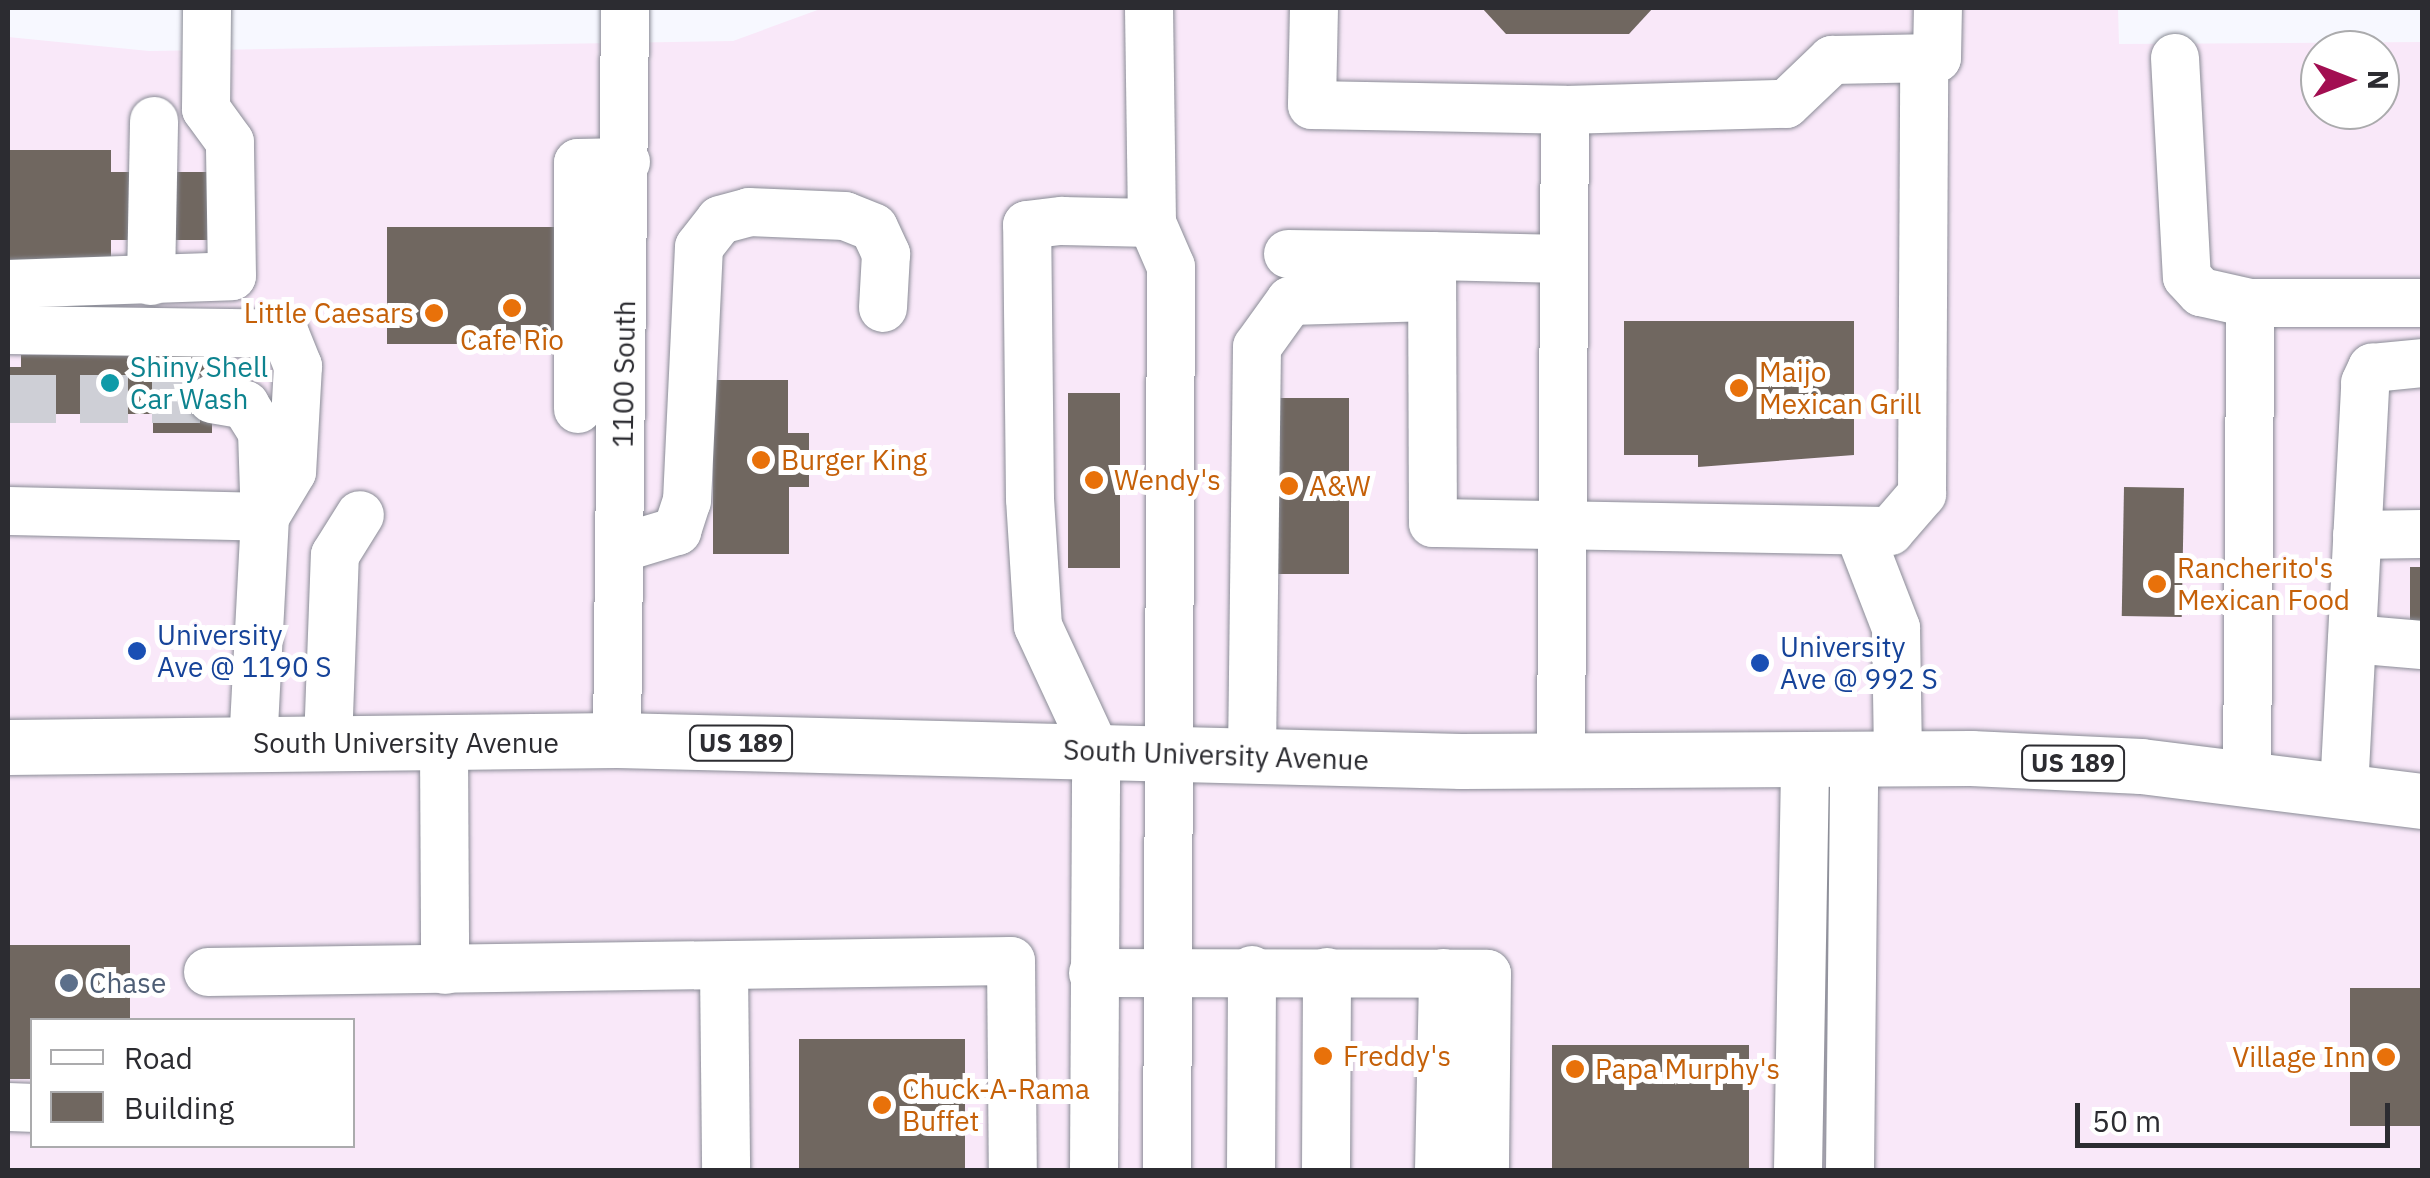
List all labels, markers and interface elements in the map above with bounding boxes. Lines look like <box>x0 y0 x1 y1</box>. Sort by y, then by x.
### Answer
north arrow <box>2300 30 2400 130</box>
text: N <box>2360 70 2397 90</box>
place label: Little Caesars <box>244 296 414 330</box>
marker: Cafe Rio <box>501 297 523 319</box>
street label: 1100 South <box>606 300 642 448</box>
marker: Little Caesars <box>423 302 445 324</box>
place label: Cafe Rio <box>460 323 564 357</box>
place label: Shiny Shell Car Wash <box>130 350 268 416</box>
place label: Maijo Mexican Grill <box>1759 355 1921 421</box>
marker: Shiny Shell Car Wash <box>99 372 121 394</box>
marker: Maijo Mexican Grill <box>1728 377 1750 399</box>
place label: Burger King <box>781 443 927 477</box>
marker: Burger King <box>750 449 772 471</box>
place label: Wendy's <box>1114 463 1221 497</box>
marker: Wendy's <box>1083 469 1105 491</box>
place label: A&W <box>1309 469 1371 503</box>
marker: A&W <box>1278 475 1300 497</box>
place label: Rancherito's Mexican Food <box>2177 551 2350 617</box>
marker: Rancherito's Mexican Food <box>2146 573 2168 595</box>
place label: University Ave @ 1190 S <box>157 618 332 684</box>
place label: University Ave @ 992 S <box>1780 630 1938 696</box>
marker: University Ave @ 1190 S <box>126 640 148 662</box>
marker: University Ave @ 992 S <box>1749 652 1771 674</box>
road number: US 189 <box>688 723 794 763</box>
street label: South University Avenue <box>253 726 559 760</box>
street label: South University Avenue <box>1063 733 1369 777</box>
road number: US 189 <box>2020 743 2126 783</box>
place label: Chase <box>89 966 166 1000</box>
marker: Chase <box>58 972 80 994</box>
legend <box>30 1018 355 1148</box>
text: Road <box>124 1038 193 1077</box>
place label: Freddy's <box>1343 1039 1451 1073</box>
place label: Village Inn <box>2232 1040 2366 1074</box>
marker: Freddy's <box>1312 1045 1334 1067</box>
marker: Village Inn <box>2375 1046 2397 1068</box>
place label: Papa Murphy's <box>1595 1052 1780 1086</box>
marker: Papa Murphy's <box>1564 1058 1586 1080</box>
place label: Chuck-A-Rama Buffet <box>902 1072 1090 1138</box>
scale bar <box>2080 1083 2395 1145</box>
text: Building <box>124 1088 234 1127</box>
marker: Chuck-A-Rama Buffet <box>871 1094 893 1116</box>
text: 50 m <box>2092 1101 2161 1140</box>

